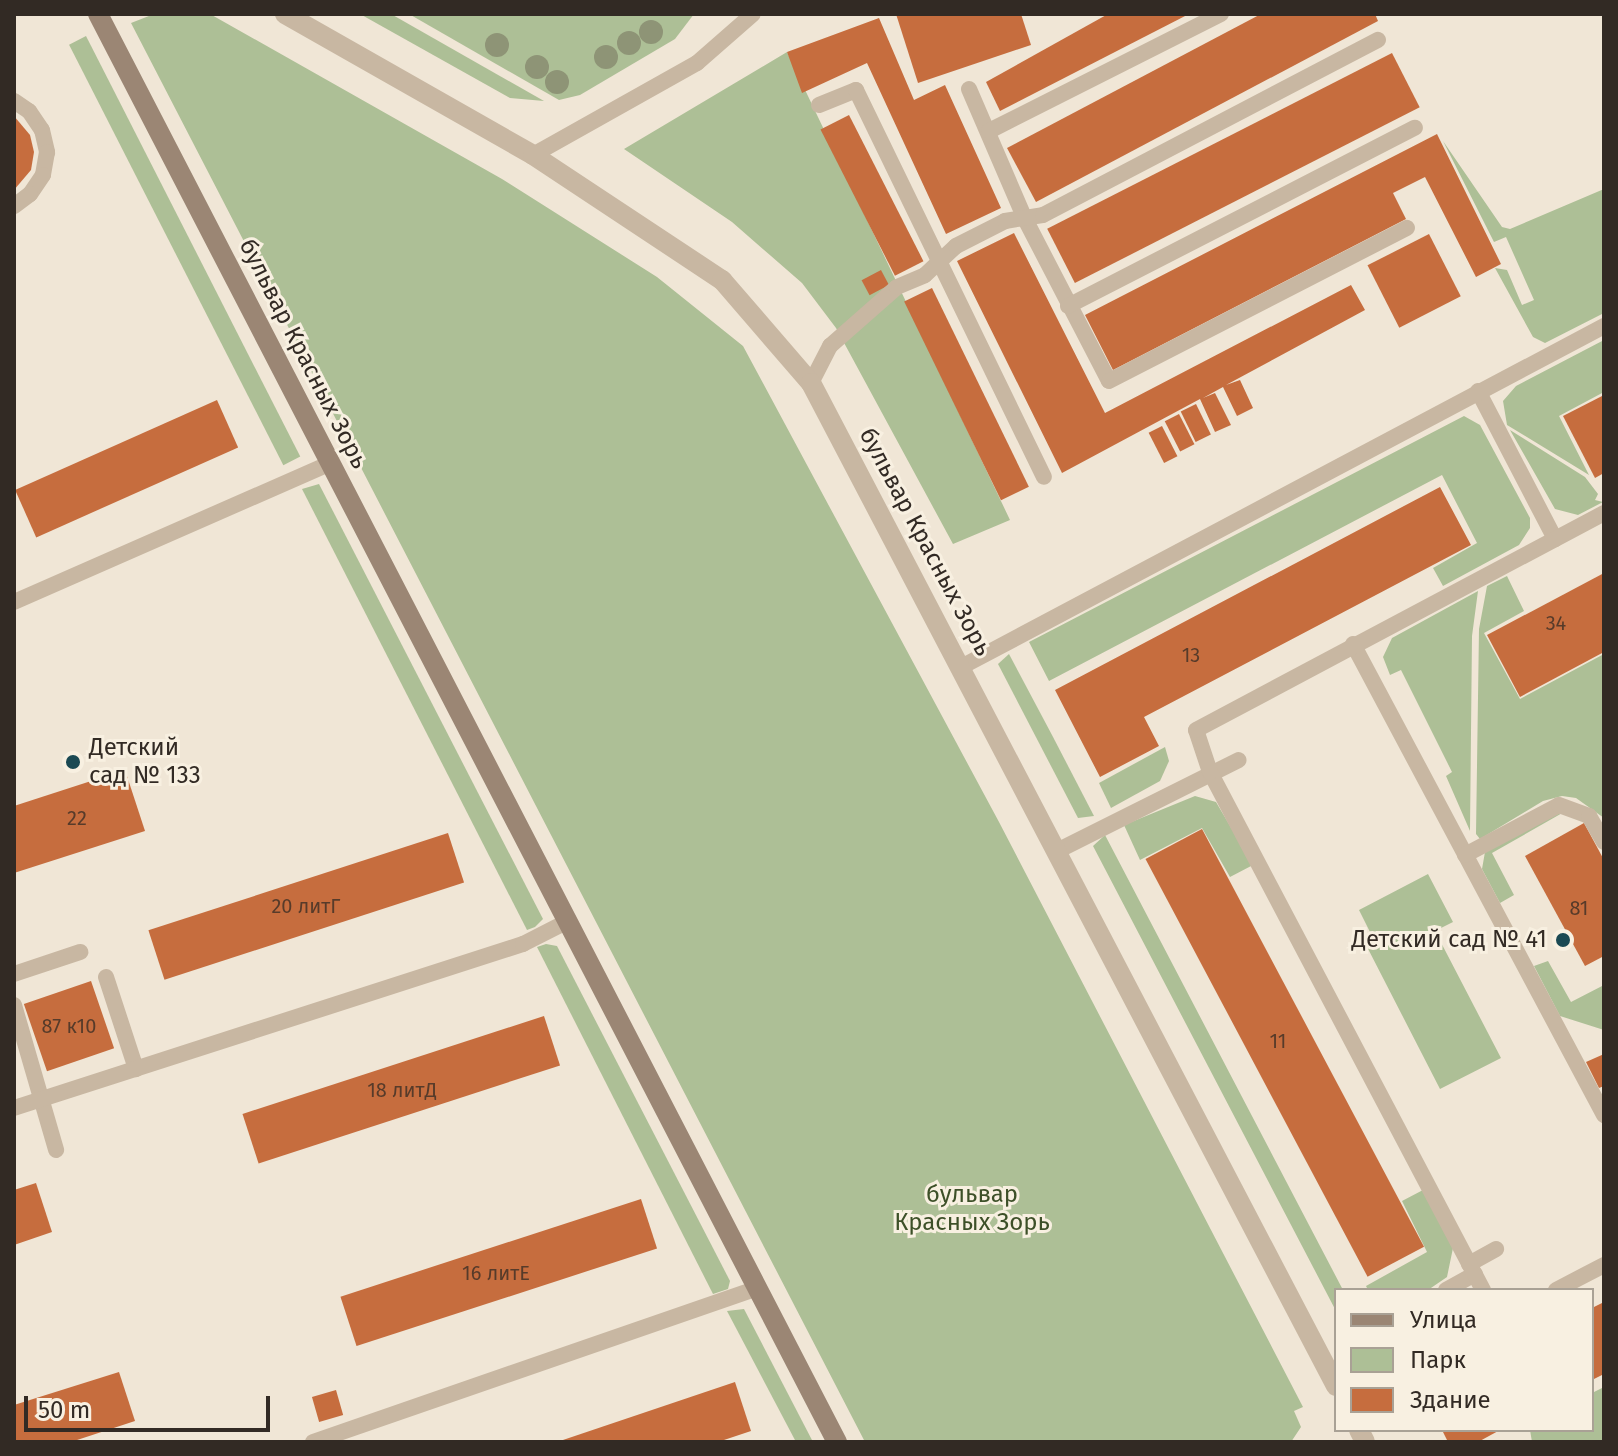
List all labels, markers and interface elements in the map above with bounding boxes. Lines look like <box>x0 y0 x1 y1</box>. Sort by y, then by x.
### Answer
street label: бульвар Красных Зорь <box>232 234 374 474</box>
street label: бульвар Красных Зорь <box>853 423 997 661</box>
house number: 34 <box>1546 611 1566 635</box>
house number: 13 <box>1182 643 1200 667</box>
place label: Детский сад № 133 <box>89 734 201 790</box>
marker: Детский сад № 133 <box>64 753 82 771</box>
house number: 22 <box>67 806 87 830</box>
house number: 20 литГ <box>271 894 341 918</box>
house number: 81 <box>1569 896 1589 920</box>
place label: Детский сад № 41 <box>1351 926 1547 954</box>
marker: Детский сад № 41 <box>1554 931 1572 949</box>
house number: 87 к10 <box>42 1014 96 1038</box>
house number: 11 <box>1269 1029 1287 1053</box>
house number: 18 литД <box>367 1078 437 1102</box>
park label: бульвар Красных Зорь <box>894 1181 1050 1237</box>
house number: 16 литЕ <box>462 1261 530 1285</box>
legend <box>1334 1288 1594 1432</box>
text: Улица <box>1410 1306 1477 1334</box>
text: Парк <box>1410 1346 1466 1374</box>
scale bar <box>28 1380 274 1430</box>
text: Здание <box>1410 1386 1491 1414</box>
text: 50 m <box>38 1396 90 1424</box>

